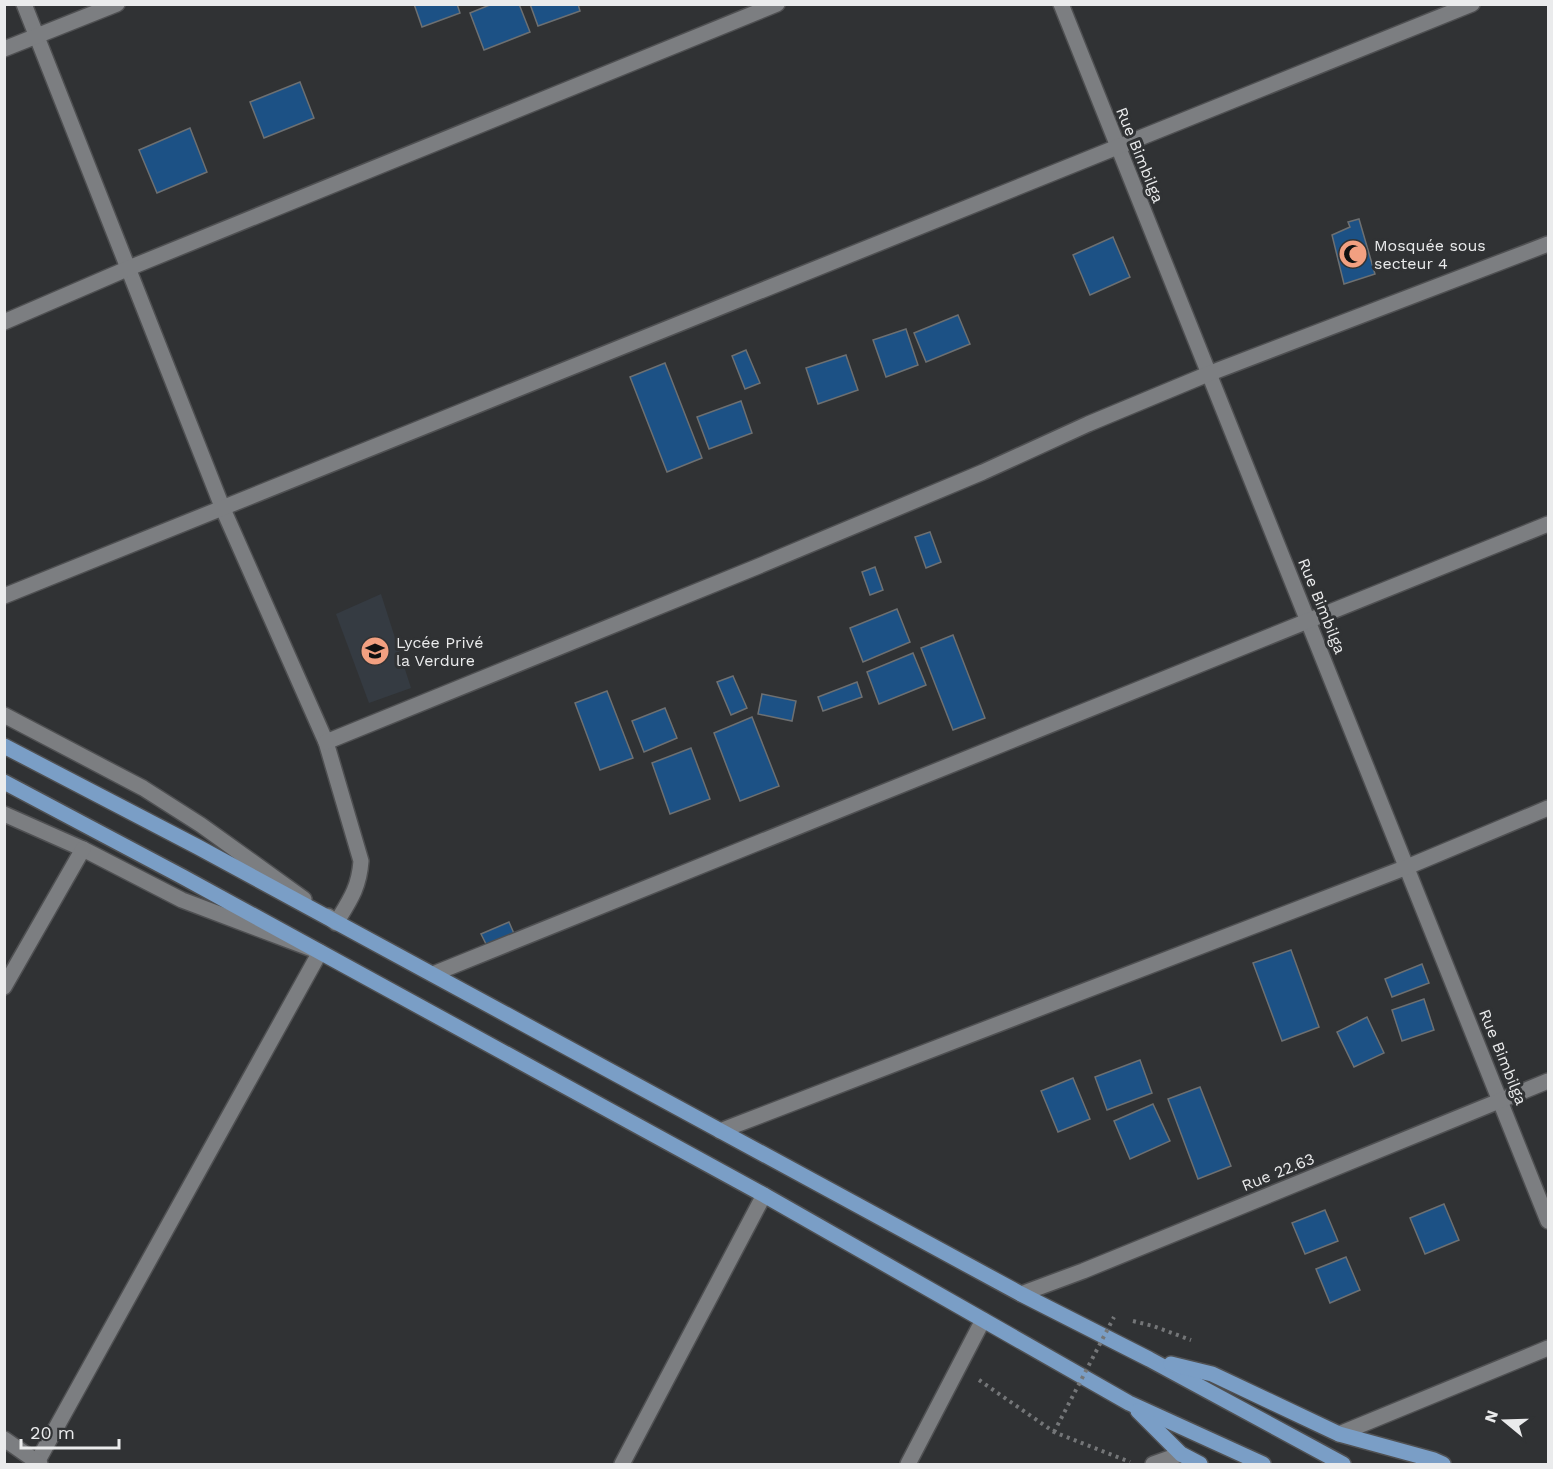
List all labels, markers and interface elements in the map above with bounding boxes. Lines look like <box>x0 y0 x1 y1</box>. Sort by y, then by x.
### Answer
street label: Rue Bimbilga <box>1112 104 1168 206</box>
place label: Mosquée sous secteur 4 <box>1374 236 1486 273</box>
mosque icon: Mosquée sous secteur 4 <box>1337 238 1369 270</box>
street label: Rue Bimbilga <box>1294 555 1350 657</box>
place label: Lycée Privé la Verdure <box>396 633 483 670</box>
school or university icon: Lycée Privé la Verdure <box>359 635 391 667</box>
street label: Rue Bimbilga <box>1475 1006 1531 1108</box>
street label: Rue 22.63 <box>1239 1149 1317 1195</box>
north arrow <box>1475 1391 1535 1451</box>
text: N <box>1480 1408 1502 1425</box>
scale bar <box>21 1412 118 1450</box>
text: 20 m <box>30 1422 75 1443</box>

